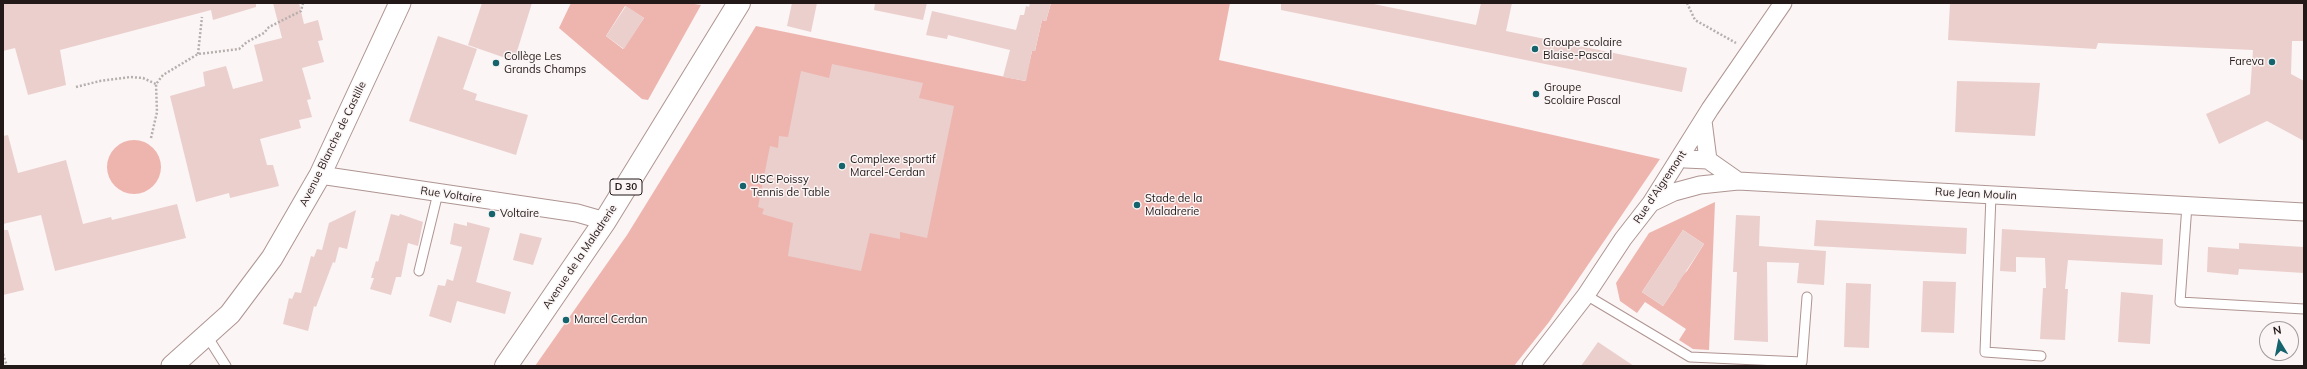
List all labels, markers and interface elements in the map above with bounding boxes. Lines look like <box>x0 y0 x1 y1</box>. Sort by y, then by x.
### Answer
place label: Groupe scolaire Blaise-Pascal <box>1543 36 1622 62</box>
marker: Groupe scolaire Blaise-Pascal <box>1530 44 1540 54</box>
place label: Collège Les Grands Champs <box>504 50 586 76</box>
place label: Fareva <box>2229 55 2264 69</box>
marker: Fareva <box>2267 57 2277 67</box>
marker: Collège Les Grands Champs <box>491 58 501 68</box>
street label: Avenue Blanche de Castille <box>297 79 369 209</box>
place label: Groupe Scolaire Pascal <box>1544 81 1621 107</box>
marker: Groupe Scolaire Pascal <box>1531 89 1541 99</box>
street label: Rue d'Aigremont <box>1631 148 1689 226</box>
place label: Complexe sportif Marcel-Cerdan <box>850 153 936 179</box>
marker: Complexe sportif Marcel-Cerdan <box>837 161 847 171</box>
place label: USC Poissy Tennis de Table <box>751 173 830 199</box>
road number: D 30 <box>610 179 642 195</box>
marker: USC Poissy Tennis de Table <box>738 181 748 191</box>
street label: Rue Voltaire <box>420 184 482 206</box>
street label: Rue Jean Moulin <box>1935 185 2017 203</box>
place label: Stade de la Maladrerie <box>1145 192 1202 218</box>
marker: Stade de la Maladrerie <box>1132 200 1142 210</box>
street label: Avenue de la Maladrerie <box>540 202 620 312</box>
place label: Voltaire <box>500 207 539 221</box>
marker: Voltaire <box>487 209 497 219</box>
place label: Marcel Cerdan <box>574 313 647 327</box>
marker: Marcel Cerdan <box>561 315 571 325</box>
north arrow <box>2259 321 2299 361</box>
text: N <box>2272 323 2282 338</box>

